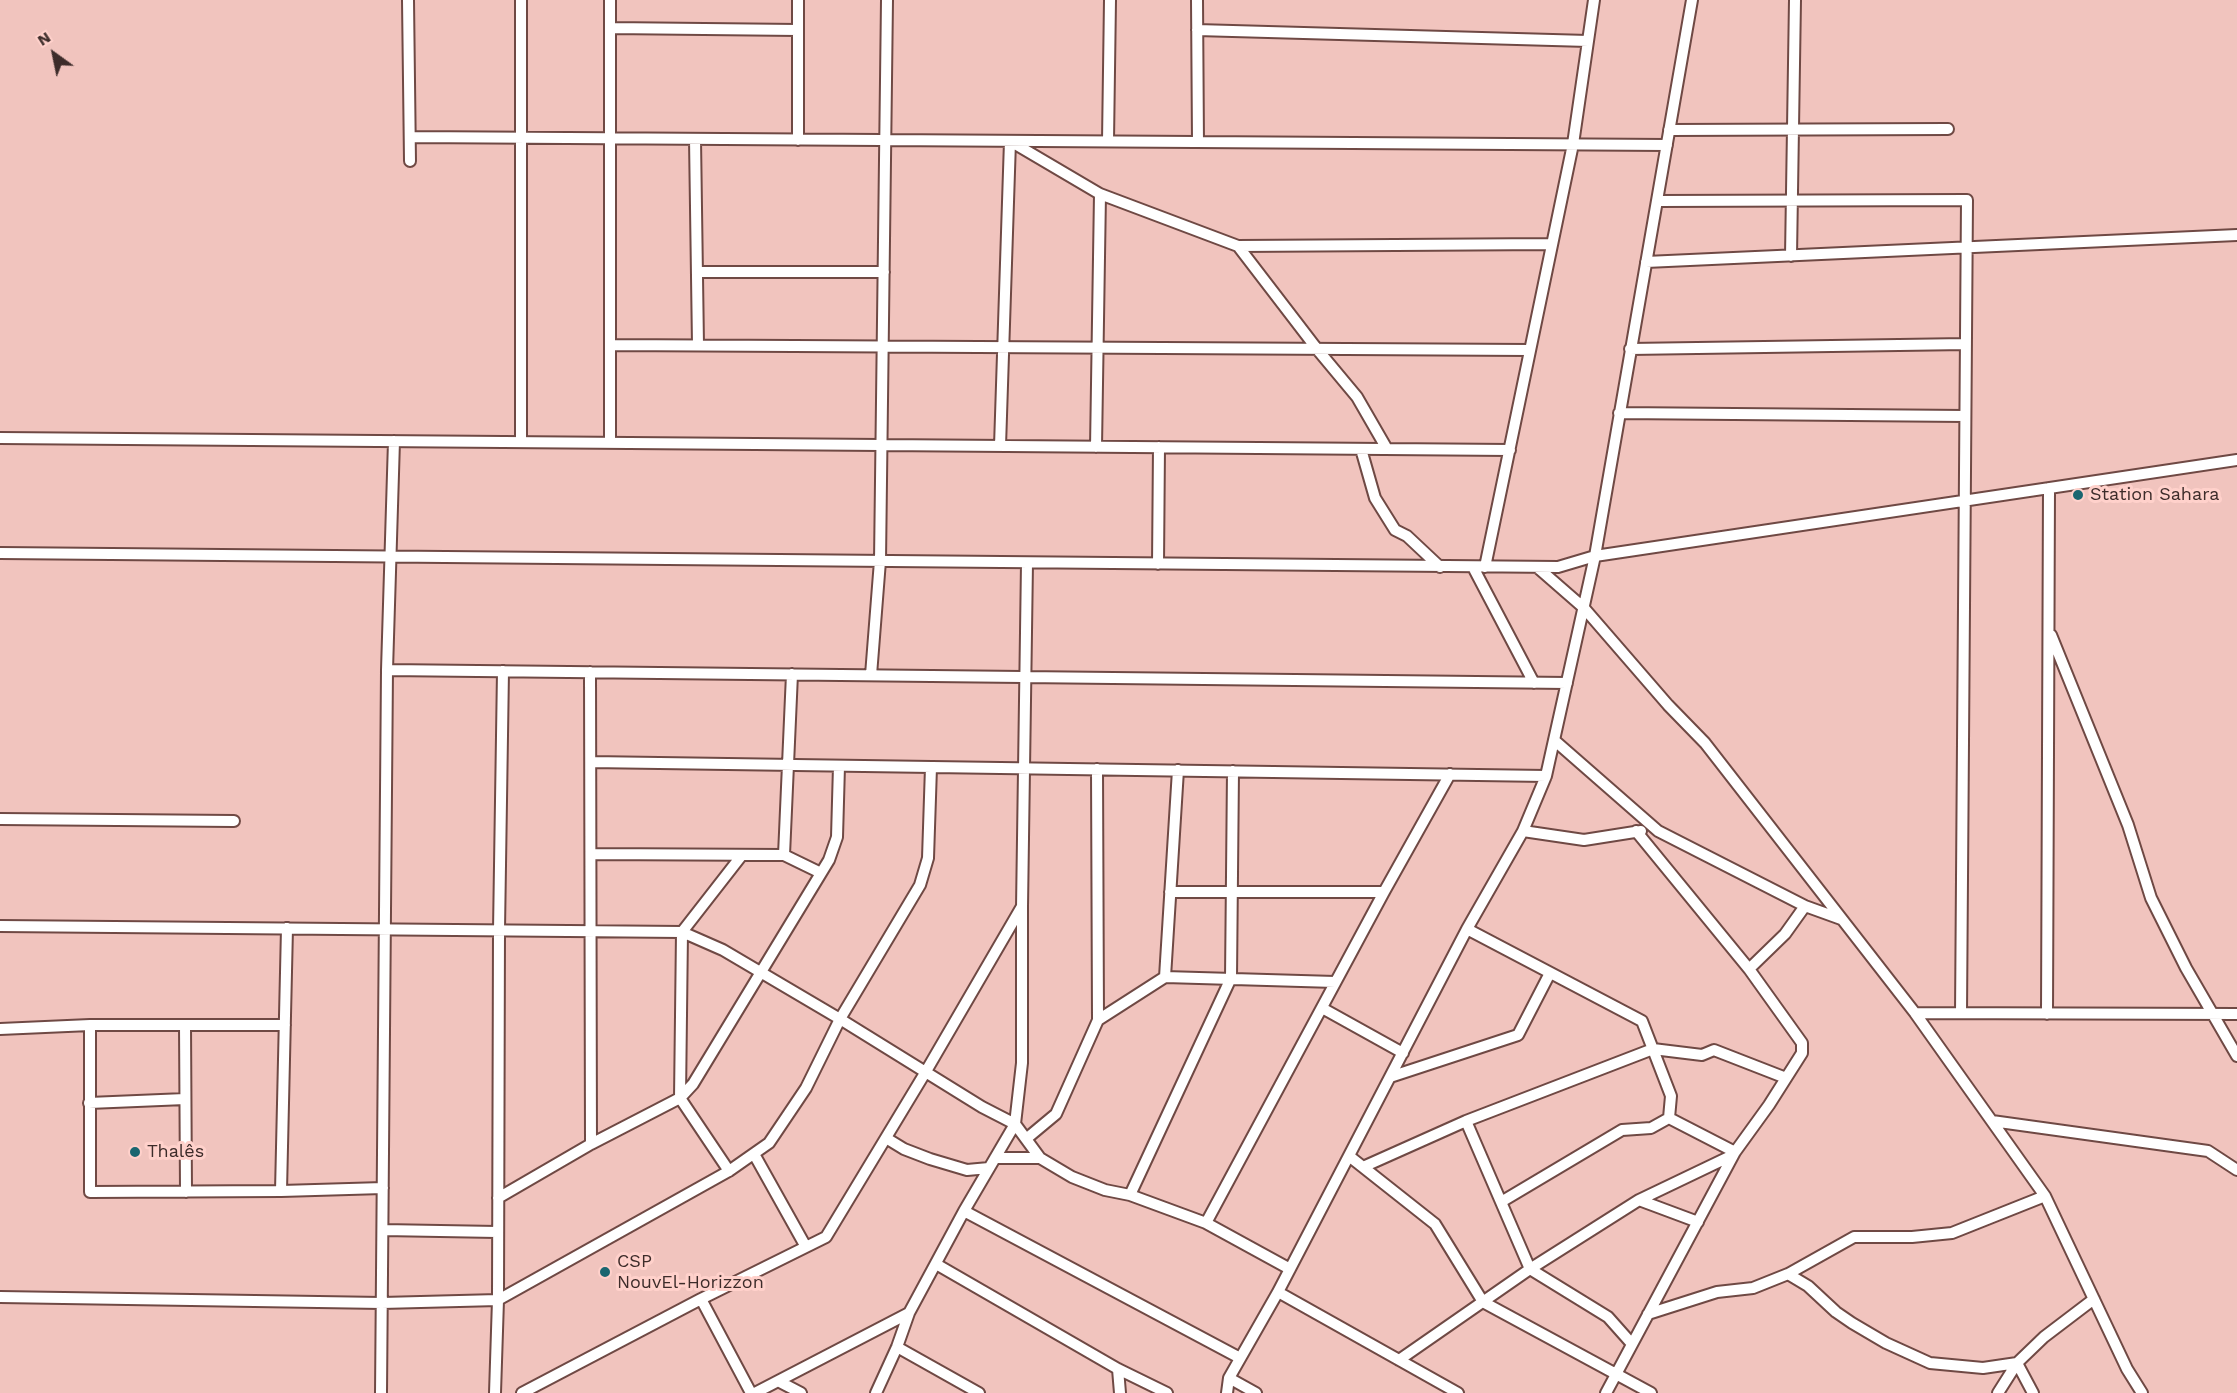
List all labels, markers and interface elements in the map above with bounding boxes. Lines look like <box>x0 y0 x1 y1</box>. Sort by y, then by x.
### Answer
north arrow <box>24 24 84 84</box>
text: N <box>34 27 54 50</box>
place label: Station Sahara <box>2090 484 2219 506</box>
marker: Station Sahara <box>2071 488 2085 502</box>
place label: Thalês <box>147 1141 204 1163</box>
marker: Thalês <box>128 1145 142 1159</box>
place label: CSP NouvEl-Horizzon <box>617 1251 764 1294</box>
marker: CSP NouvEl-Horizzon <box>598 1265 612 1279</box>

